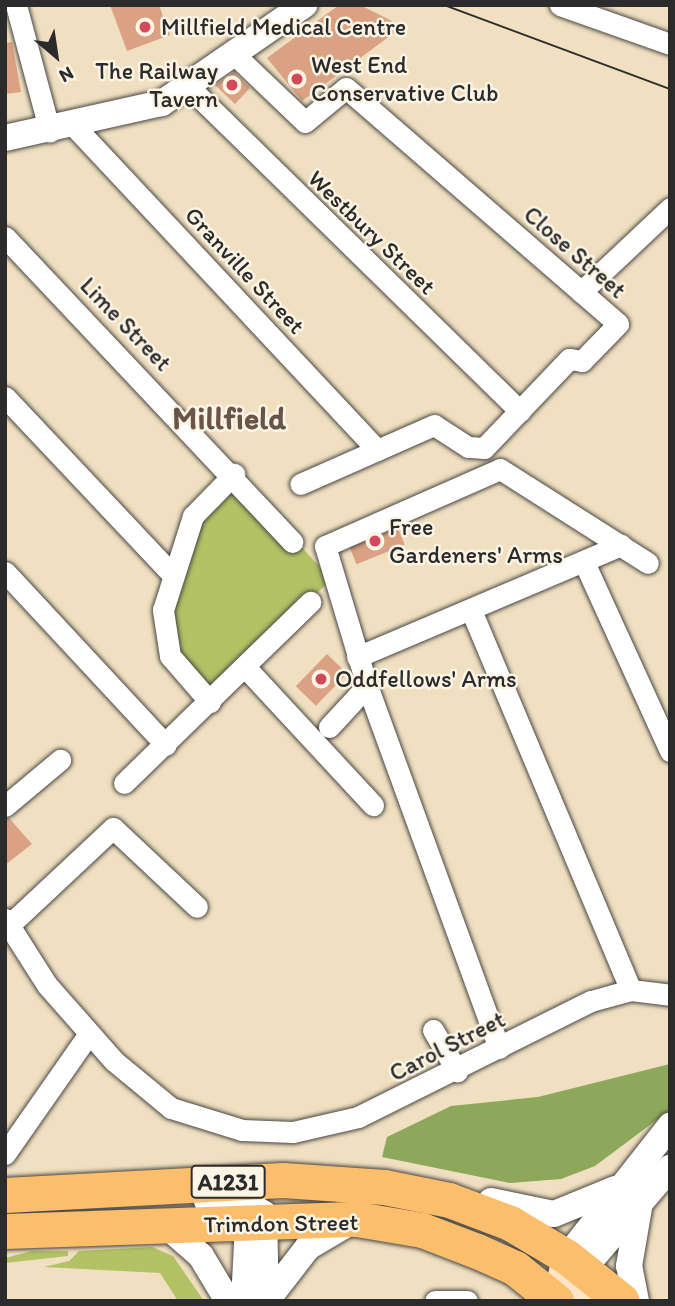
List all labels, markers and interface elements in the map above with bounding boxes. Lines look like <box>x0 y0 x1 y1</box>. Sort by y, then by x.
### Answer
place label: Millfield Medical Centre <box>161 13 407 41</box>
marker: Millfield Medical Centre <box>135 17 155 37</box>
north arrow <box>21 21 91 91</box>
place label: West End Conservative Club <box>311 51 498 107</box>
place label: The Railway Tavern <box>95 57 218 113</box>
text: N <box>55 62 78 88</box>
marker: West End Conservative Club <box>289 71 305 87</box>
marker: The Railway Tavern <box>224 77 240 93</box>
street label: Westbury Street <box>302 164 442 300</box>
street label: Close Street <box>518 200 632 304</box>
street label: Granville Street <box>179 201 311 339</box>
street label: Lime Street <box>74 271 178 377</box>
district label: Millfield <box>172 399 286 437</box>
place label: Free Gardeners' Arms <box>389 513 562 569</box>
marker: Free Gardeners' Arms <box>367 533 383 549</box>
place label: Oddfellows' Arms <box>335 665 517 693</box>
marker: Oddfellows' Arms <box>313 671 329 687</box>
street label: Carol Street <box>385 1005 509 1087</box>
road number: A1231 <box>190 1162 266 1202</box>
street label: Trimdon Street <box>204 1207 358 1239</box>

